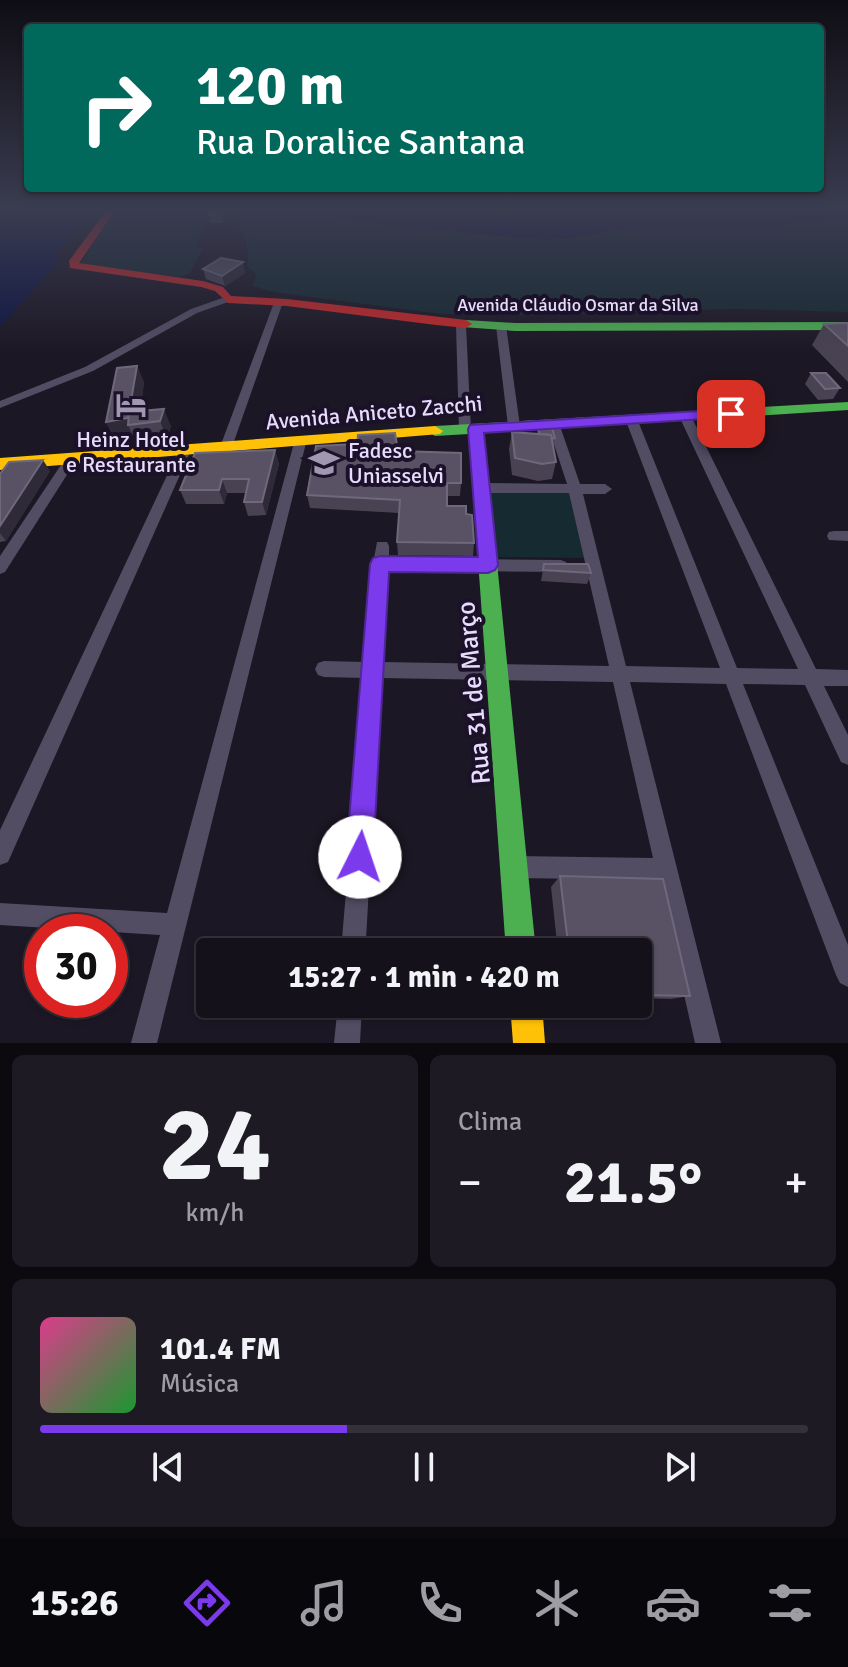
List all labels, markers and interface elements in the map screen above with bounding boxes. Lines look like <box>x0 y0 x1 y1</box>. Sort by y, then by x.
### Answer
text: 120 m <box>196 51 344 120</box>
icon: right <box>64 56 168 160</box>
text: Rua Doralice Santana <box>196 120 525 165</box>
street label: Avenida Cláudio Osmar da Silva <box>457 294 699 316</box>
pin <box>697 380 765 448</box>
hotel icon: Heinz Hotel e Restaurante <box>114 388 148 422</box>
street label: Avenida Aniceto Zacchi <box>265 390 484 435</box>
icon: arrive <box>709 392 753 436</box>
place label: Heinz Hotel e Restaurante <box>66 426 196 478</box>
place label: Fadesc Uniasselvi <box>348 437 444 489</box>
school or university icon: Fadesc Uniasselvi <box>307 446 341 480</box>
street label: Rua 31 de Março <box>450 600 498 786</box>
position arrow <box>318 815 402 899</box>
speed limit sign: 30 <box>24 914 128 1018</box>
text: 15:27 · 1 min · 420 m <box>288 959 560 996</box>
text: 24 <box>159 1081 271 1209</box>
text: Clima <box>458 1106 522 1138</box>
text: 21.5° <box>564 1146 702 1220</box>
text: − <box>458 1156 482 1210</box>
text: + <box>784 1156 808 1210</box>
text: km/h <box>186 1197 244 1229</box>
text: 101.4 FM <box>160 1331 281 1368</box>
text: Música <box>160 1368 239 1400</box>
icon: previous <box>146 1445 190 1489</box>
icon: pause <box>402 1445 446 1489</box>
icon: next <box>658 1445 702 1489</box>
icon: directions <box>179 1575 235 1631</box>
icon: music <box>296 1575 352 1631</box>
icon: phone <box>412 1575 468 1631</box>
icon: climate <box>529 1575 585 1631</box>
icon: car <box>645 1575 701 1631</box>
icon: filters <box>762 1575 818 1631</box>
text: 15:26 <box>30 1581 119 1626</box>

